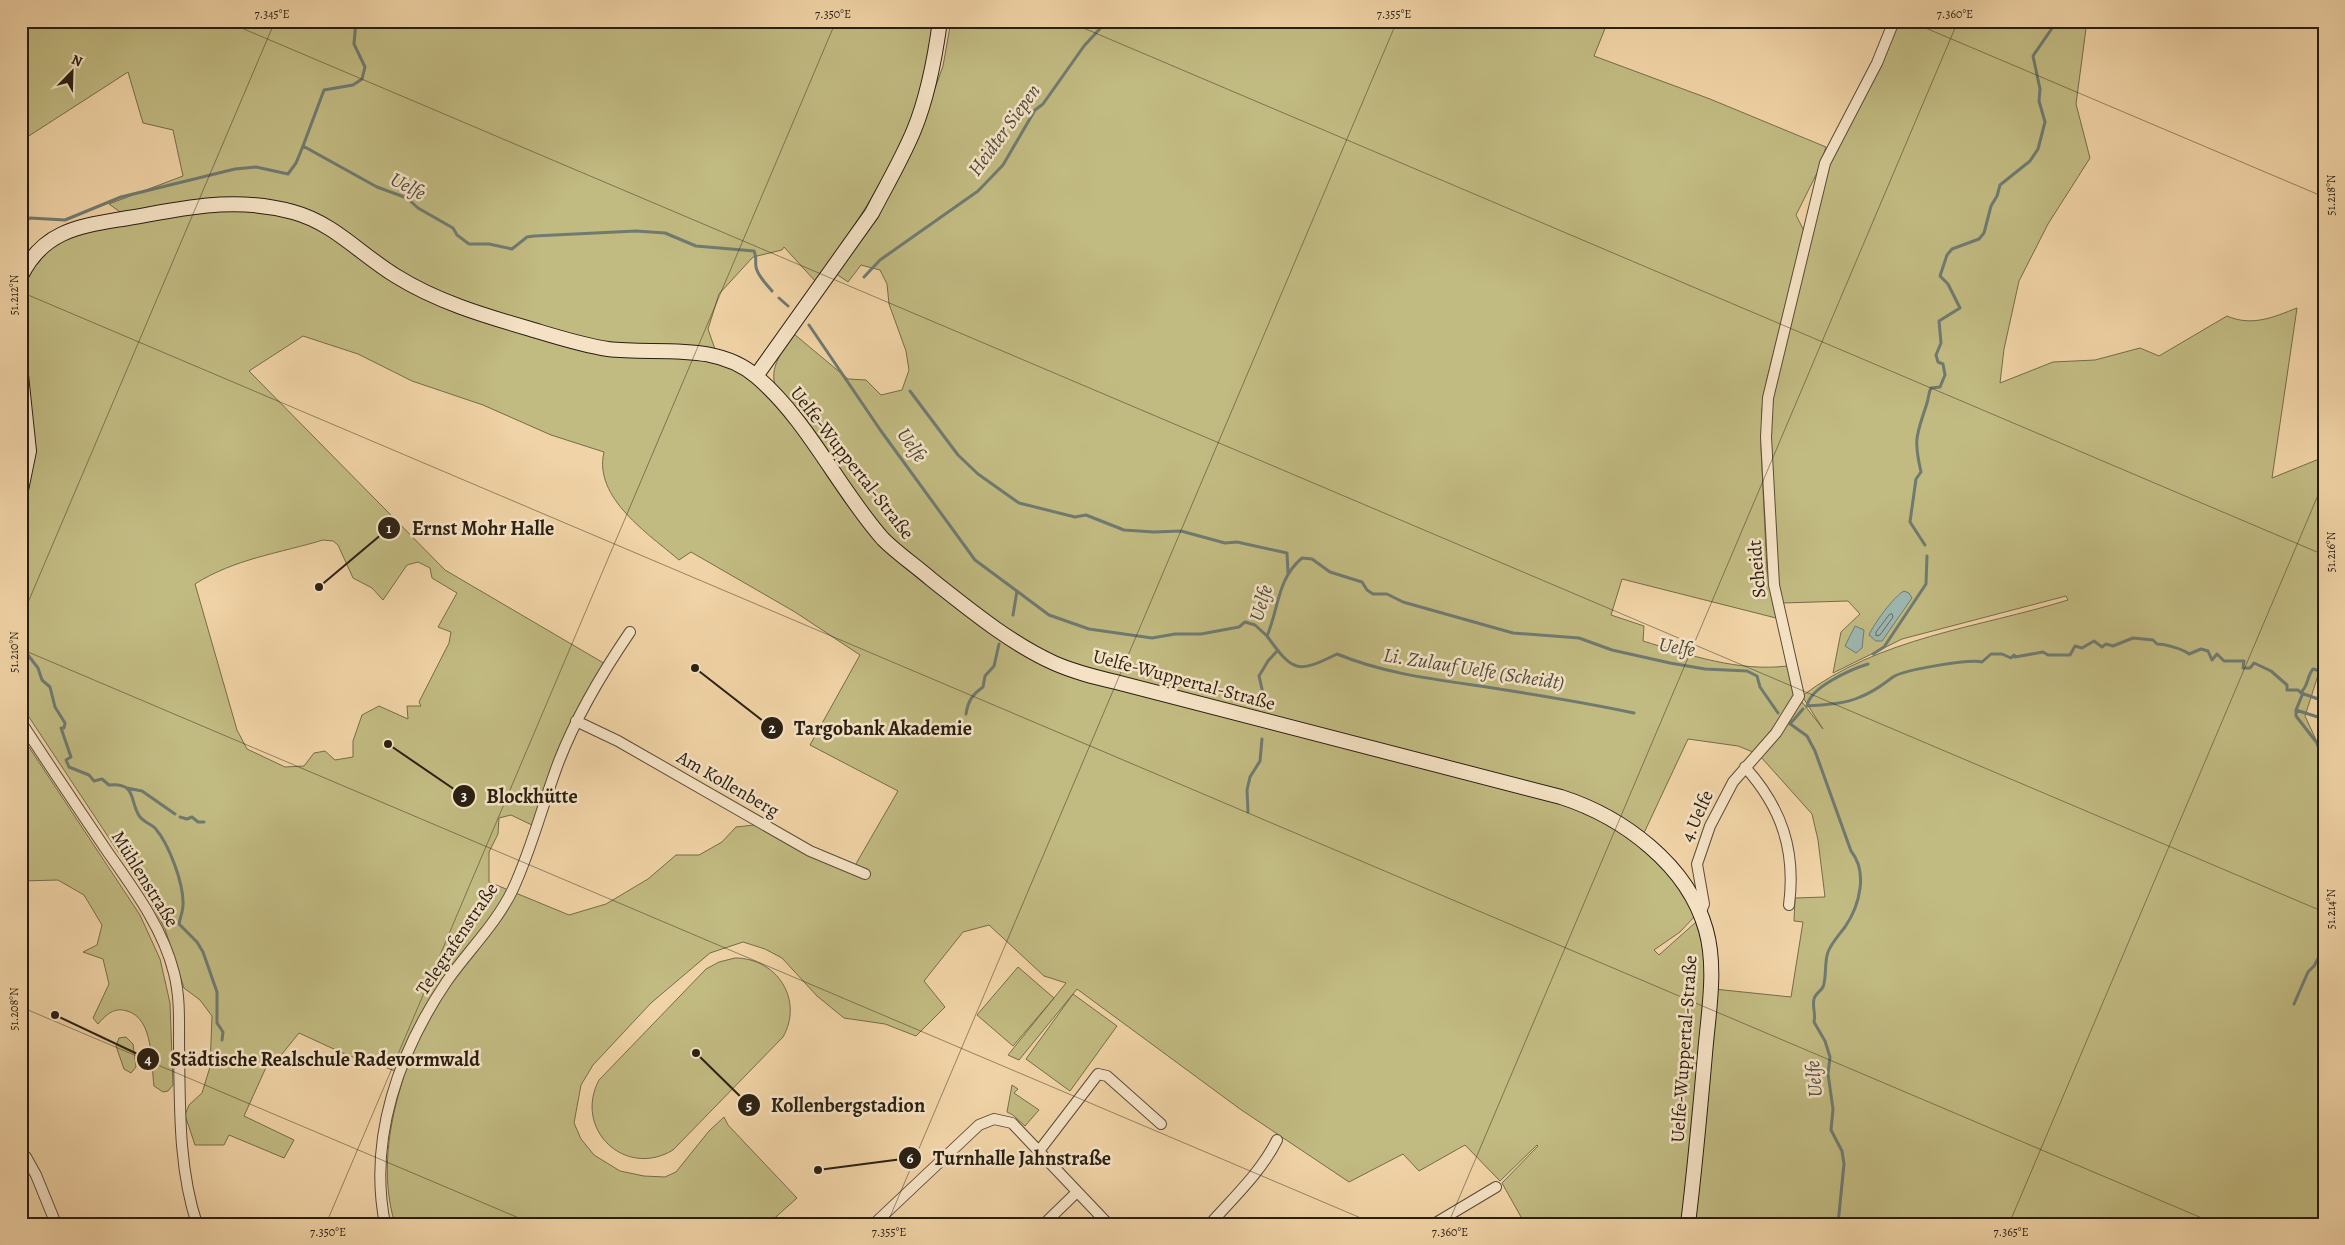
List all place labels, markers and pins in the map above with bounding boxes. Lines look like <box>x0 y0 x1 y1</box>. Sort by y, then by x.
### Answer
callout: Ernst Mohr Halle <box>377 510 564 545</box>
callout: Targobank Akademie <box>759 710 982 745</box>
callout: Blockhütte <box>451 778 588 813</box>
callout: Städtische Realschule Radevormwald <box>135 1042 490 1077</box>
callout: Kollenbergstadion <box>736 1087 936 1122</box>
callout: Turnhalle Jahnstraße <box>898 1140 1120 1175</box>

